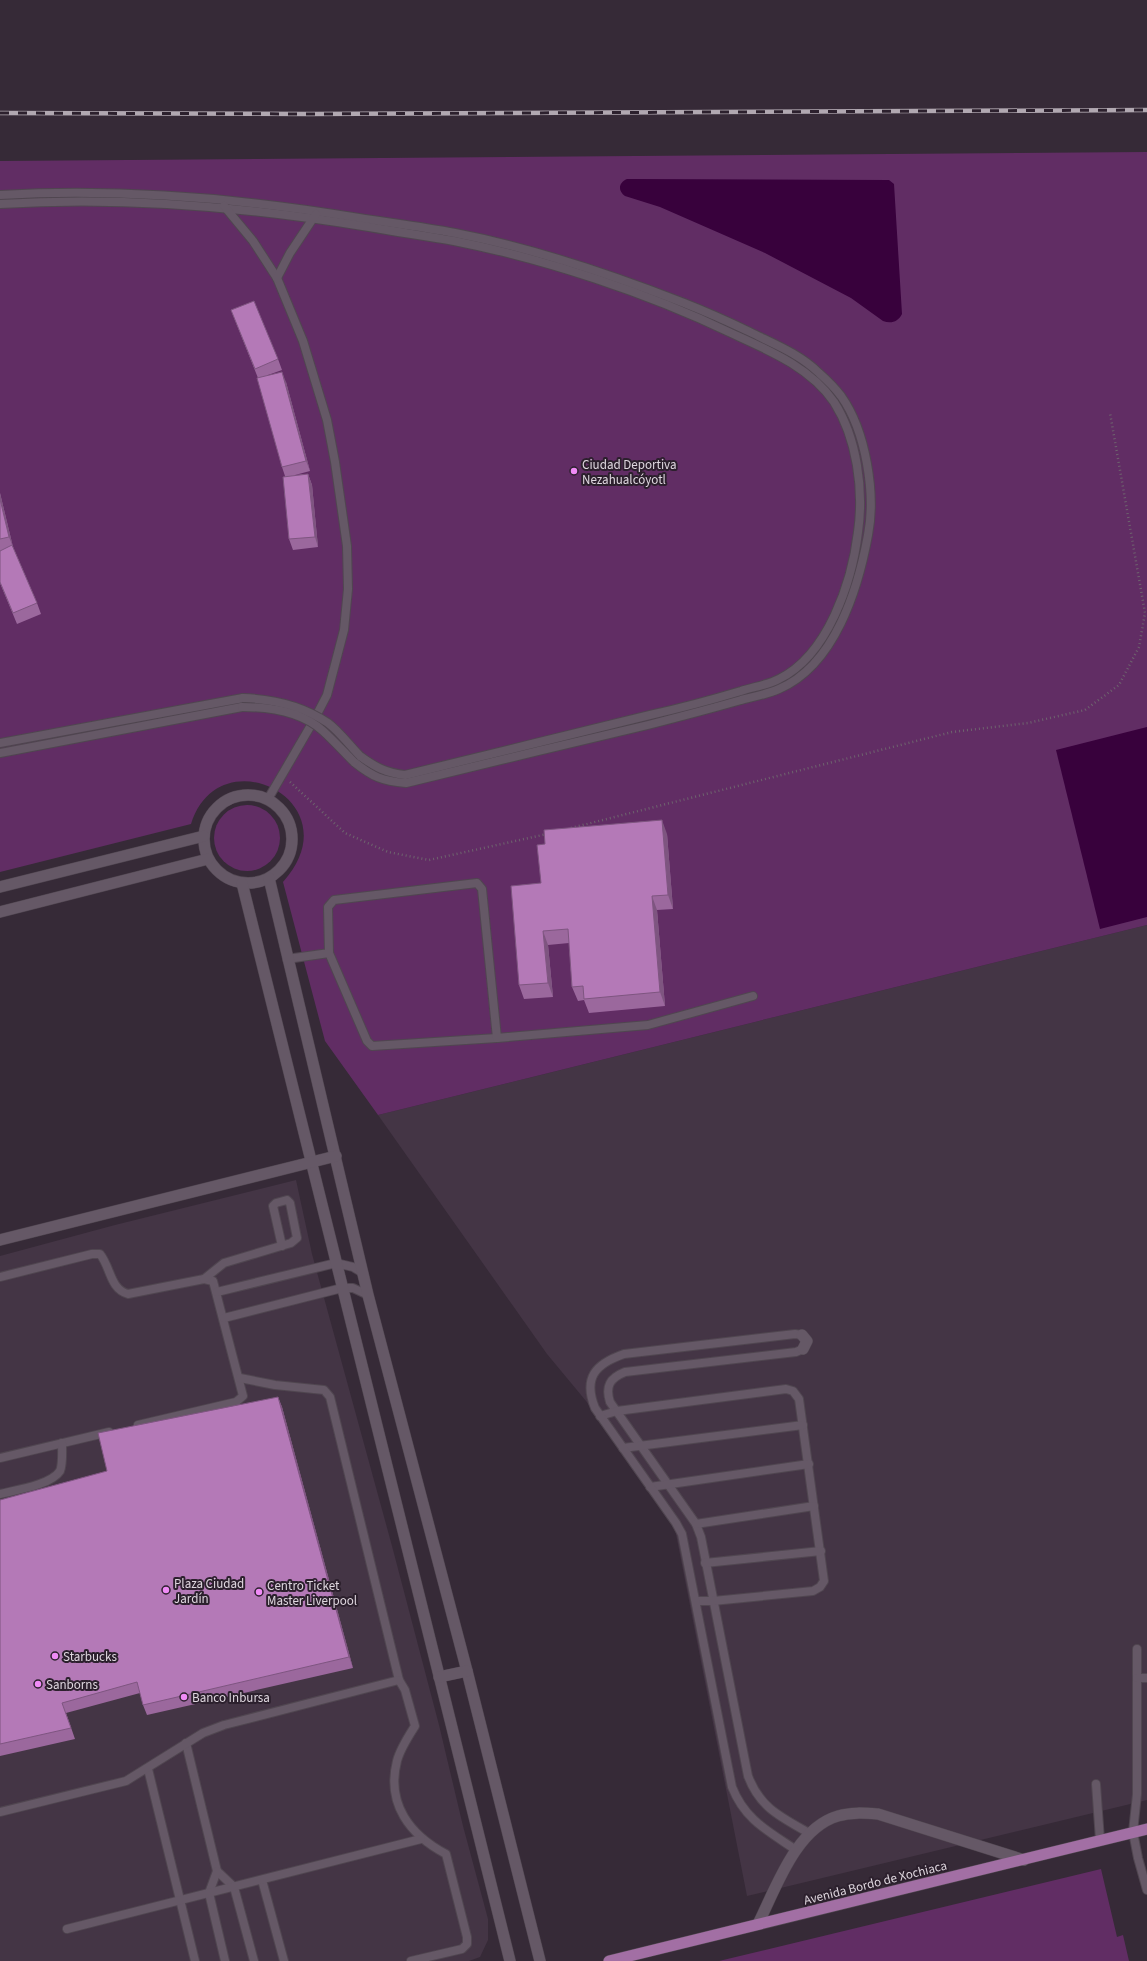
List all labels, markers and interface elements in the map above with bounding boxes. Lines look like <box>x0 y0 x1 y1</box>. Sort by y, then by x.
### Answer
place label: Ciudad Deportiva Nezahualcóyotl <box>582 456 676 489</box>
marker: Ciudad Deportiva Nezahualcóyotl <box>569 466 579 476</box>
place label: Plaza Ciudad Jardín <box>174 1575 244 1608</box>
place label: Centro Ticket Master Liverpool <box>267 1577 357 1610</box>
marker: Plaza Ciudad Jardín <box>161 1585 171 1595</box>
marker: Centro Ticket Master Liverpool <box>254 1587 264 1597</box>
place label: Starbucks <box>63 1648 117 1666</box>
marker: Starbucks <box>50 1651 60 1661</box>
place label: Sanborns <box>46 1676 98 1694</box>
marker: Sanborns <box>33 1679 43 1689</box>
place label: Banco Inbursa <box>192 1689 270 1707</box>
marker: Banco Inbursa <box>179 1692 189 1702</box>
street label: Avenida Bordo de Xochiaca <box>802 1856 949 1909</box>

